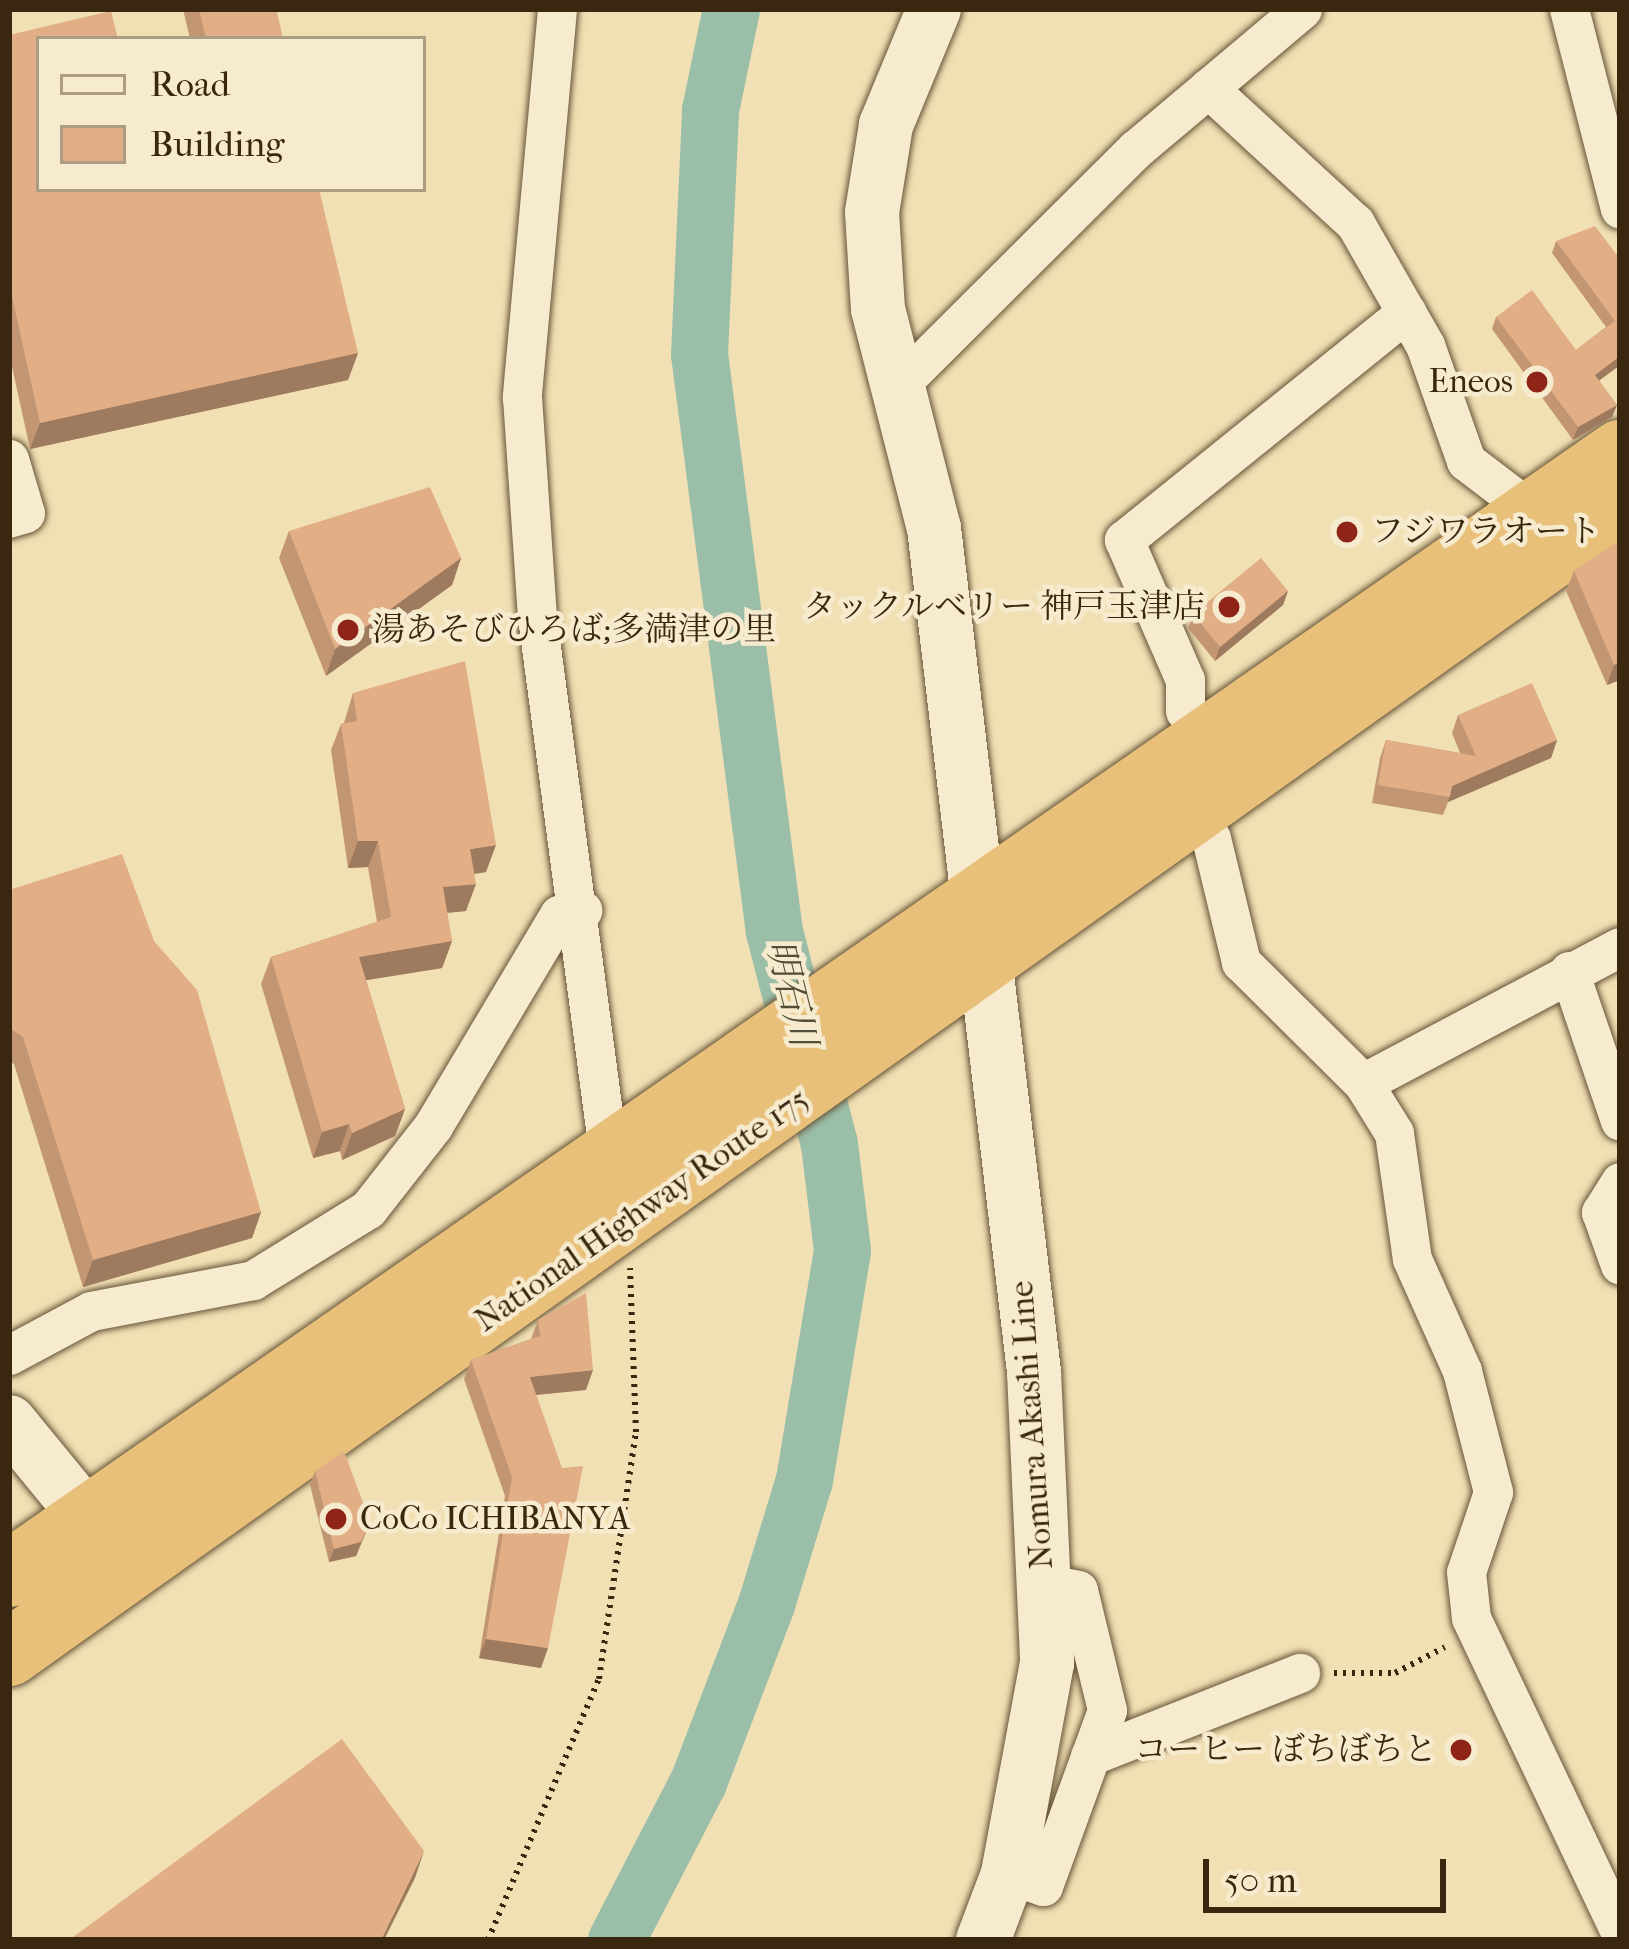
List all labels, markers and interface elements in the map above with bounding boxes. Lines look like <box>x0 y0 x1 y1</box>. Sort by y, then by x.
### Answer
legend <box>36 36 426 192</box>
text: Road <box>150 63 230 105</box>
text: Building <box>150 123 285 165</box>
place label: Eneos <box>1429 362 1513 402</box>
marker: Eneos <box>1524 369 1550 395</box>
place label: フジワラオート <box>1371 512 1602 552</box>
marker: フジワラオート <box>1334 519 1360 545</box>
place label: タックルベリー 神戸玉津店 <box>802 587 1205 627</box>
marker: タックルベリー 神戸玉津店 <box>1216 594 1242 620</box>
place label: 湯あそびひろば;多満津の里 <box>372 610 776 650</box>
marker: 湯あそびひろば;多満津の里 <box>335 617 361 643</box>
water label: 明石川 <box>757 935 825 1051</box>
street label: National Highway Route 175 <box>467 1080 817 1340</box>
street label: Nomura Akashi Line <box>1002 1279 1062 1571</box>
place label: CoCo ICHIBANYA <box>360 1499 630 1539</box>
marker: CoCo ICHIBANYA <box>323 1506 349 1532</box>
place label: コーヒー ぼちぼちと <box>1134 1730 1437 1770</box>
marker: コーヒー ぼちぼちと <box>1448 1737 1474 1763</box>
scale bar <box>1209 1835 1452 1909</box>
text: 50 m <box>1224 1859 1297 1901</box>

